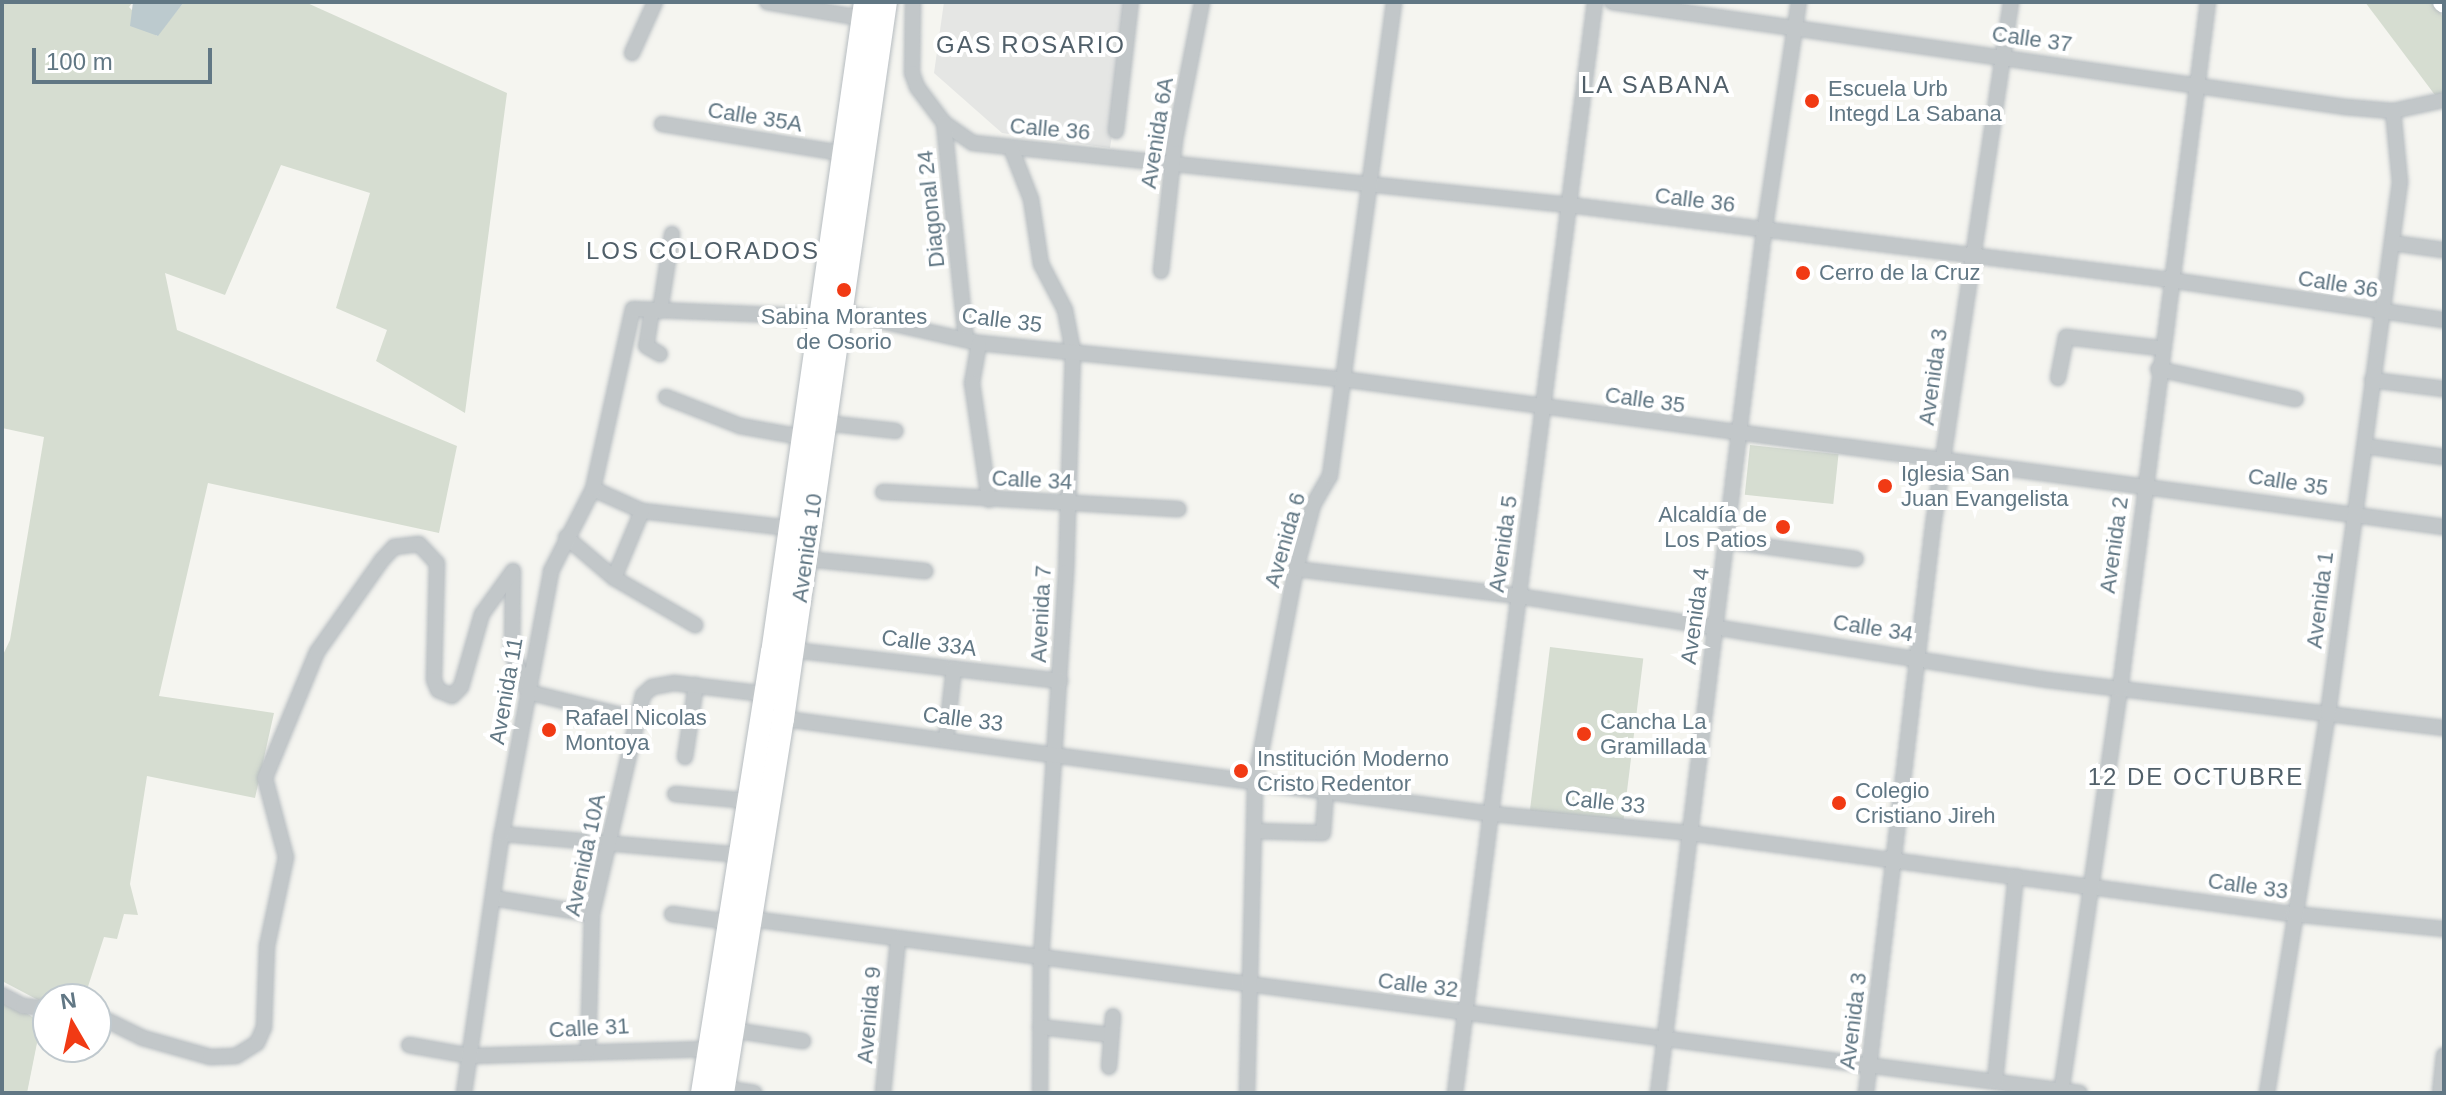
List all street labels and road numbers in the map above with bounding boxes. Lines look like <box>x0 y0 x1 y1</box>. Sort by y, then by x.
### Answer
street label: Calle 37 <box>1990 20 2074 58</box>
street label: Avenida 6A <box>1135 76 1179 190</box>
street label: Calle 35A <box>706 97 804 137</box>
street label: Calle 36 <box>1009 112 1091 146</box>
street label: Diagonal 24 <box>912 149 950 269</box>
street label: Calle 36 <box>1653 182 1737 218</box>
street label: Calle 36 <box>2296 265 2380 303</box>
street label: Calle 35 <box>960 302 1044 338</box>
street label: Avenida 3 <box>1913 327 1953 427</box>
street label: Calle 35 <box>1603 381 1687 419</box>
street label: Calle 35 <box>2246 463 2330 501</box>
street label: Calle 34 <box>991 465 1073 495</box>
street label: Avenida 6 <box>1259 490 1311 590</box>
street label: Avenida 10 <box>786 492 828 604</box>
street label: Avenida 5 <box>1483 494 1523 594</box>
street label: Avenida 2 <box>2094 495 2134 595</box>
street label: Avenida 1 <box>2301 550 2339 650</box>
street label: Avenida 7 <box>1025 565 1057 663</box>
street label: Avenida 4 <box>1675 566 1715 666</box>
street label: Calle 34 <box>1831 609 1915 647</box>
street label: Calle 33A <box>880 624 978 662</box>
street label: Avenida 11 <box>484 636 528 746</box>
street label: Calle 33 <box>921 701 1005 737</box>
street label: Calle 33 <box>1563 785 1647 819</box>
street label: Avenida 10A <box>559 791 611 919</box>
street label: Calle 33 <box>2206 867 2290 905</box>
street label: Avenida 9 <box>852 965 886 1065</box>
street label: Calle 32 <box>1376 967 1460 1003</box>
street label: Avenida 3 <box>1834 971 1872 1071</box>
street label: Calle 31 <box>548 1013 630 1043</box>

